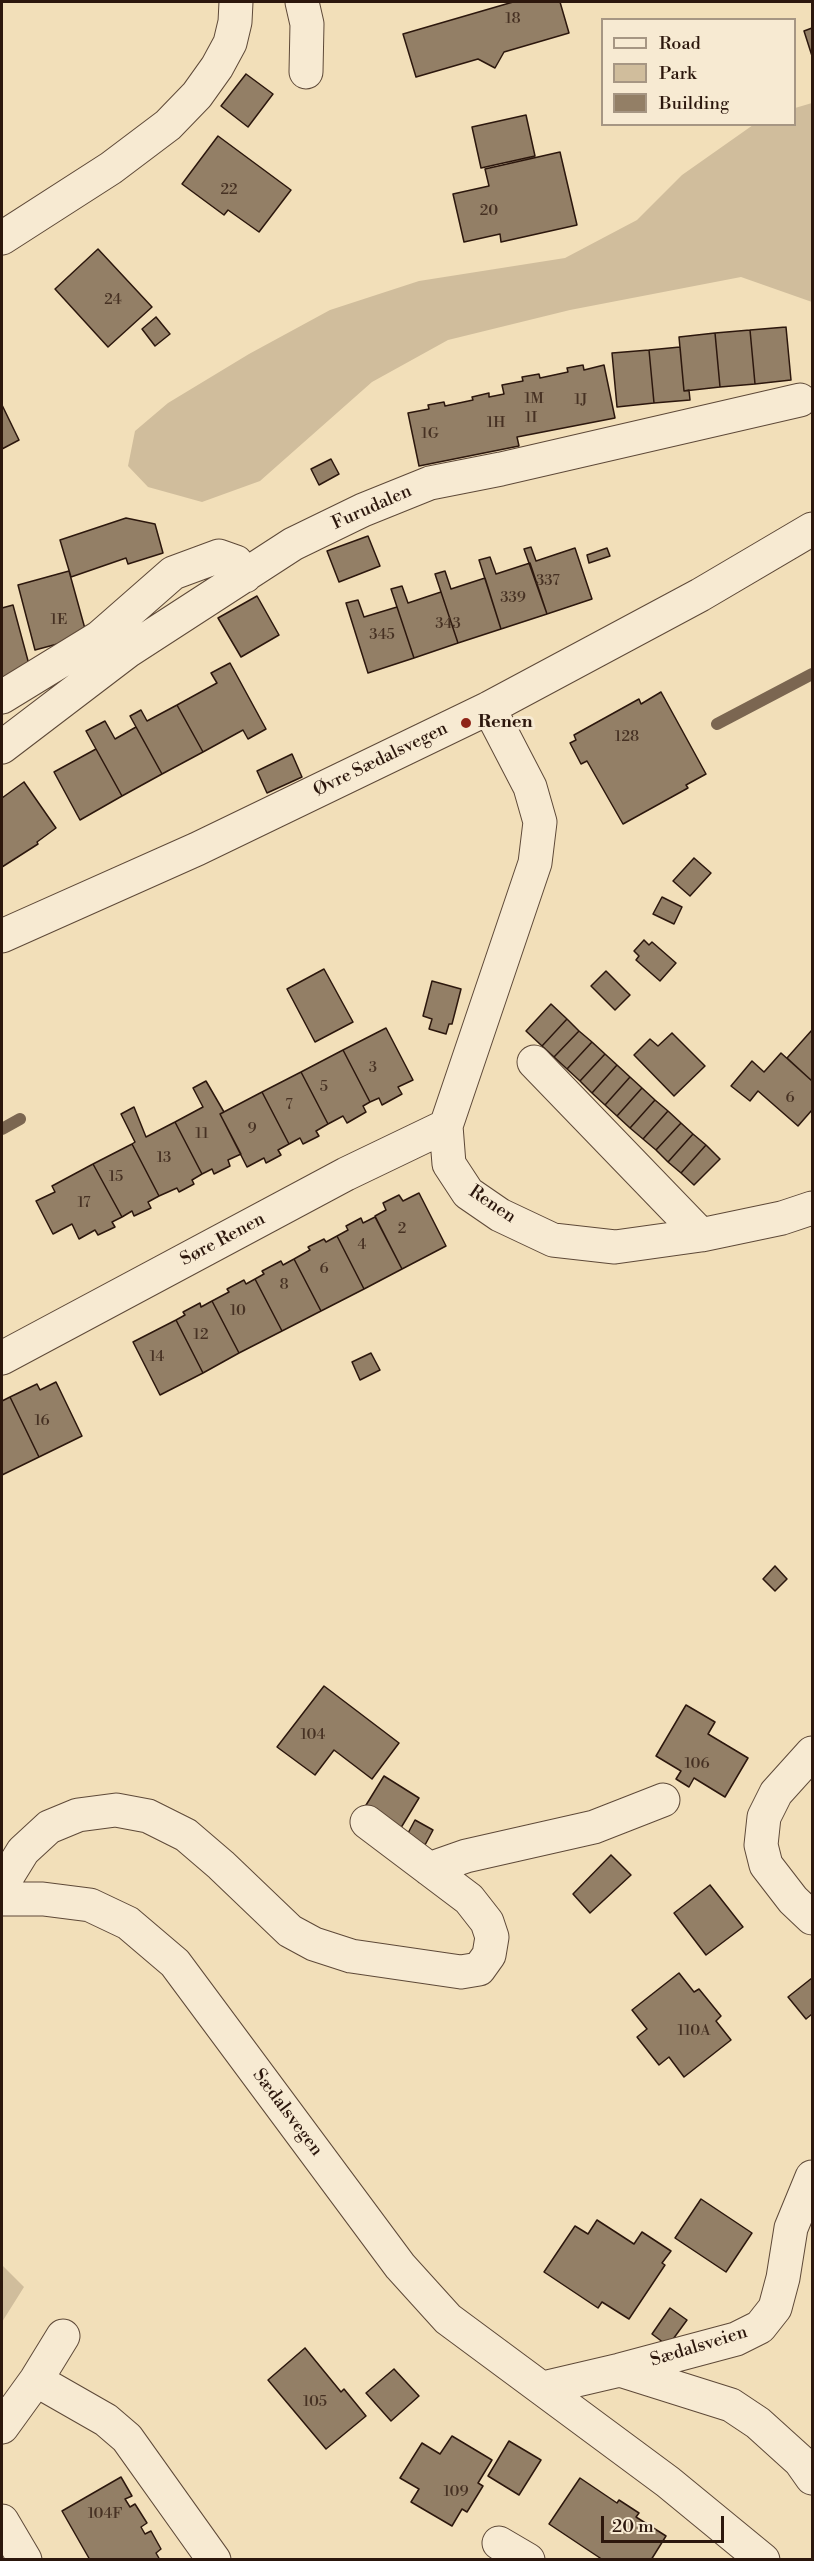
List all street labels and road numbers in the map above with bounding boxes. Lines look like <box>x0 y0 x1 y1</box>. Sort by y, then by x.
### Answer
street label: Furudalen <box>329 481 415 535</box>
street label: Øvre Sædalsvegen <box>310 718 452 802</box>
street label: Renen <box>464 1182 520 1228</box>
street label: Søre Renen <box>177 1209 269 1271</box>
street label: Sædalsvegen <box>247 2065 327 2161</box>
street label: Sædalsveien <box>648 2322 750 2372</box>

